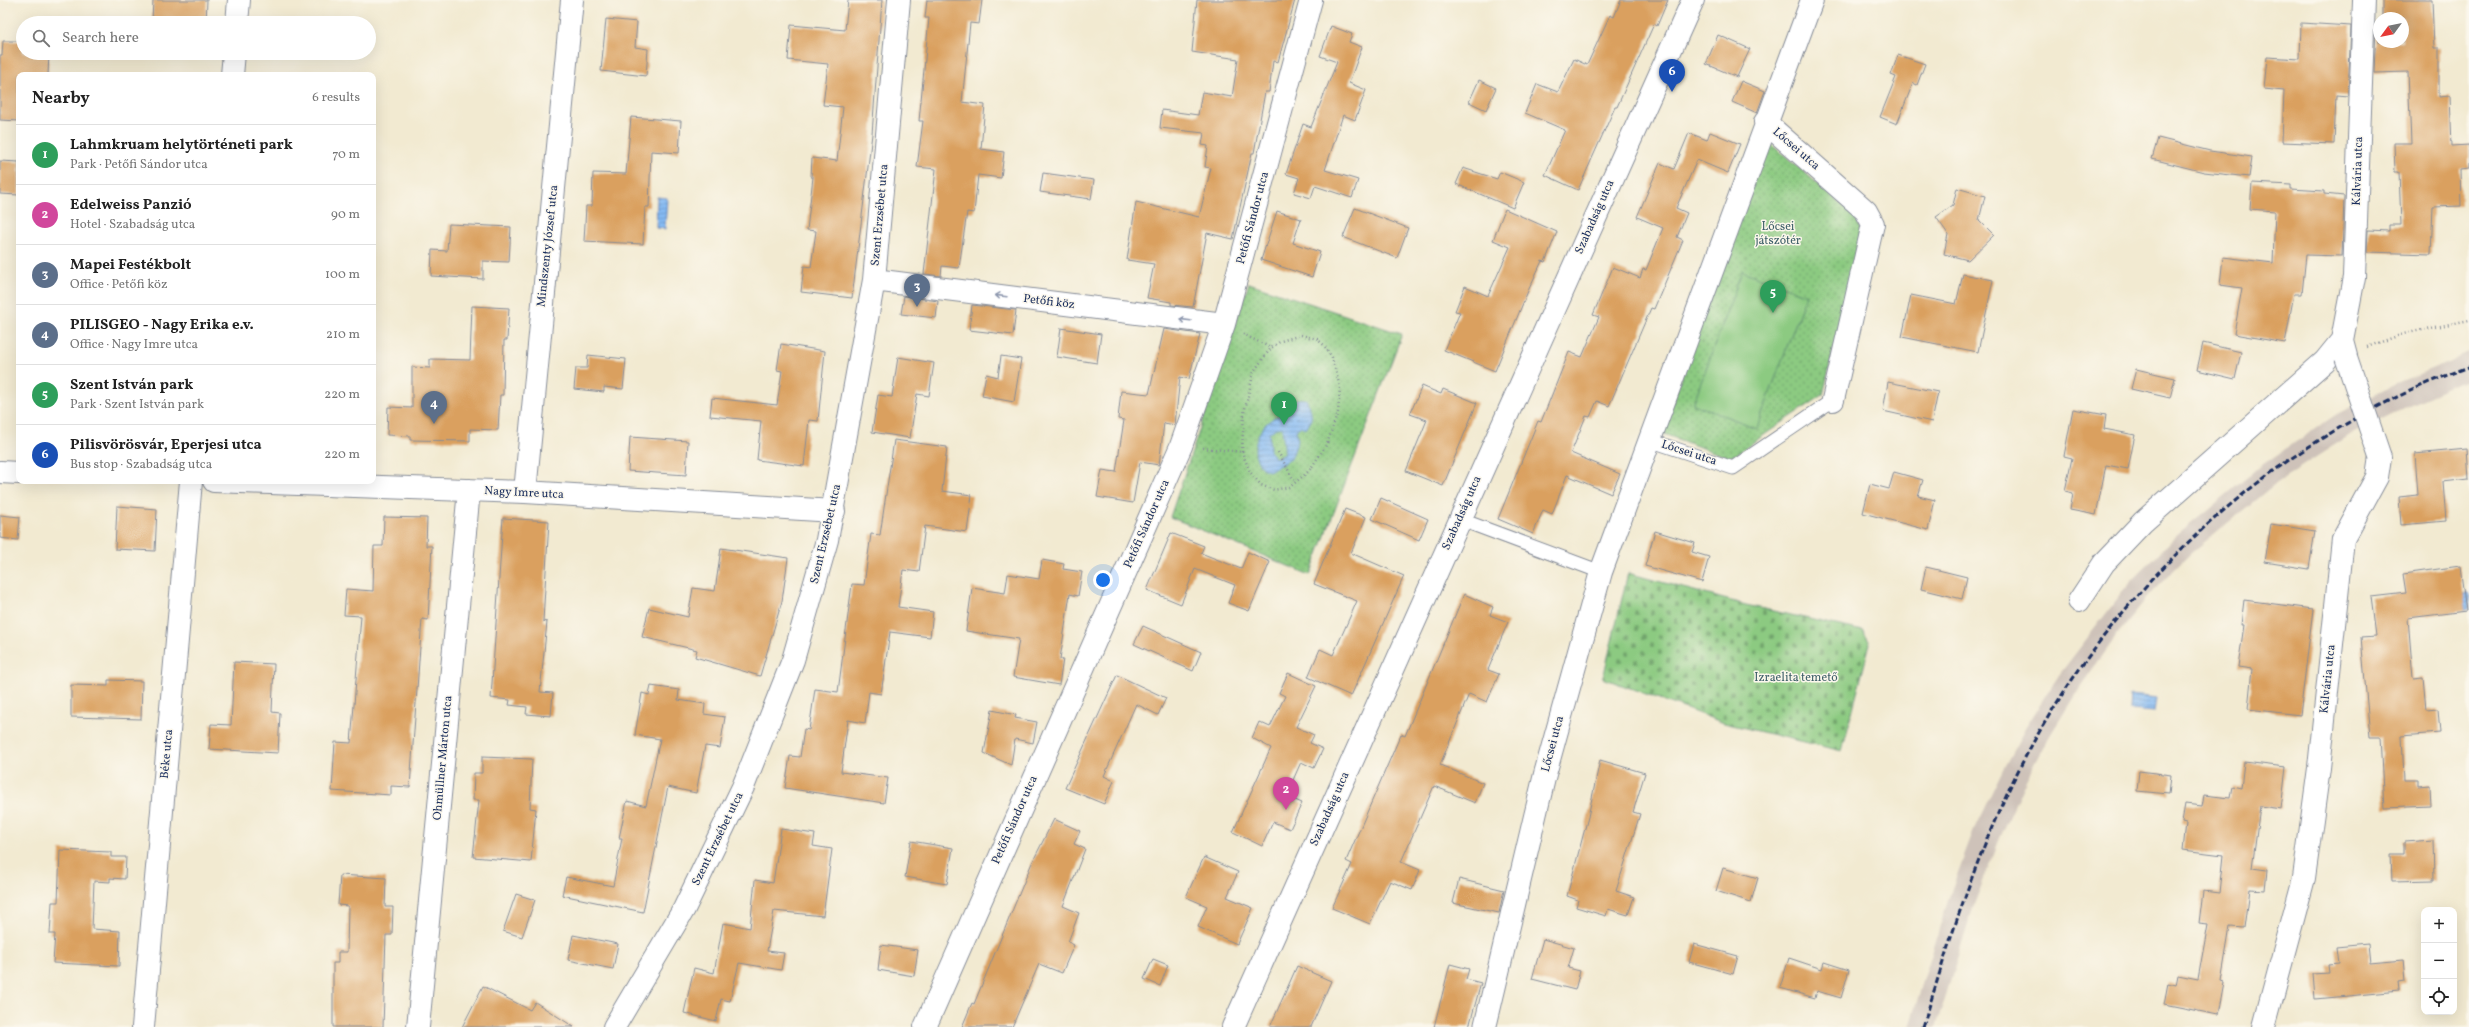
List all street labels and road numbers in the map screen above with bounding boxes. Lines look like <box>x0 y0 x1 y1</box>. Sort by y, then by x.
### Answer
street label: Lőcsei utca <box>1769 124 1823 174</box>
street label: Kálvária utca <box>2349 136 2367 206</box>
street label: Szent Erzsébet utca <box>868 163 892 267</box>
street label: Petőfi Sándor utca <box>1233 170 1273 266</box>
street label: Szabadság utca <box>1571 177 1619 257</box>
street label: Mindszenty József utca <box>534 184 562 308</box>
street label: Petőfi köz <box>1022 291 1076 313</box>
street label: Lőcsei utca <box>1659 437 1719 469</box>
street label: Szabadság utca <box>1438 473 1486 553</box>
street label: Petőfi Sándor utca <box>1120 477 1174 571</box>
street label: Szent Erzsébet utca <box>807 482 845 586</box>
street label: Nagy Imre utca <box>484 483 564 503</box>
street label: Kálvária utca <box>2316 644 2340 714</box>
street label: Ohmüllner Márton utca <box>430 695 456 821</box>
street label: Lőcsei utca <box>1538 714 1568 774</box>
street label: Béke utca <box>157 728 177 780</box>
street label: Szabadság utca <box>1306 769 1354 849</box>
street label: Petőfi Sándor utca <box>988 773 1042 867</box>
street label: Szent Erzsébet utca <box>688 790 748 888</box>

